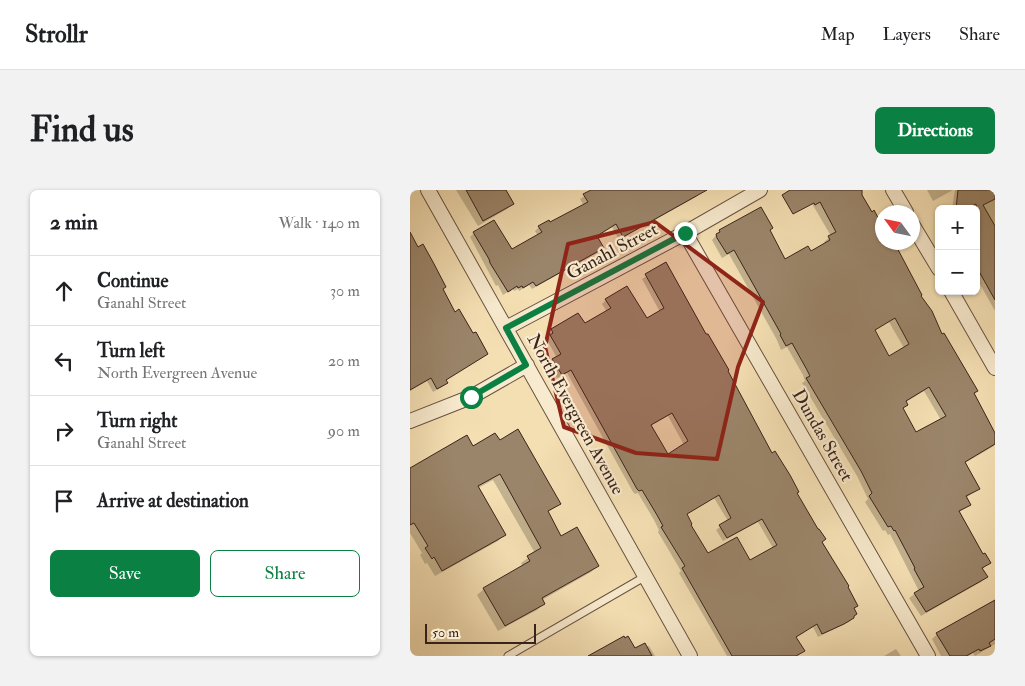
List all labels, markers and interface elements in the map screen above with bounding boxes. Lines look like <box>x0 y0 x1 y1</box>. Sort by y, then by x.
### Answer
text: Strollr <box>25 19 88 50</box>
text: Map <box>821 23 855 46</box>
text: Layers <box>883 23 931 46</box>
text: Share <box>959 23 1000 46</box>
button: Directions <box>875 107 995 154</box>
text: Find us <box>30 108 134 152</box>
north arrow <box>875 205 920 250</box>
map controls <box>935 205 980 295</box>
button: + <box>935 205 980 250</box>
text: 2 min <box>50 209 98 236</box>
text: Walk · 140 m <box>279 213 360 233</box>
street label: Ganahl Street <box>562 218 662 285</box>
route end <box>674 222 697 245</box>
button: − <box>935 250 980 295</box>
text: Continue <box>97 269 168 293</box>
icon: ahead <box>50 277 78 305</box>
text: 30 m <box>330 281 360 301</box>
text: Ganahl Street <box>97 293 186 313</box>
street label: North Evergreen Avenue <box>522 330 630 499</box>
text: Turn left <box>97 339 165 363</box>
icon: left <box>50 347 78 375</box>
text: 20 m <box>328 351 360 371</box>
text: North Evergreen Avenue <box>97 363 257 383</box>
street label: Dundas Street <box>787 385 858 486</box>
route start <box>460 386 483 409</box>
text: Turn right <box>97 409 177 433</box>
icon: right <box>50 417 78 445</box>
text: 90 m <box>328 421 360 441</box>
text: Ganahl Street <box>97 433 186 453</box>
icon: arrive <box>50 487 78 515</box>
text: Arrive at destination <box>97 489 249 513</box>
button: Save <box>50 550 200 597</box>
button: Share <box>210 550 360 597</box>
scale bar <box>425 621 536 644</box>
text: 50 m <box>432 624 459 641</box>

